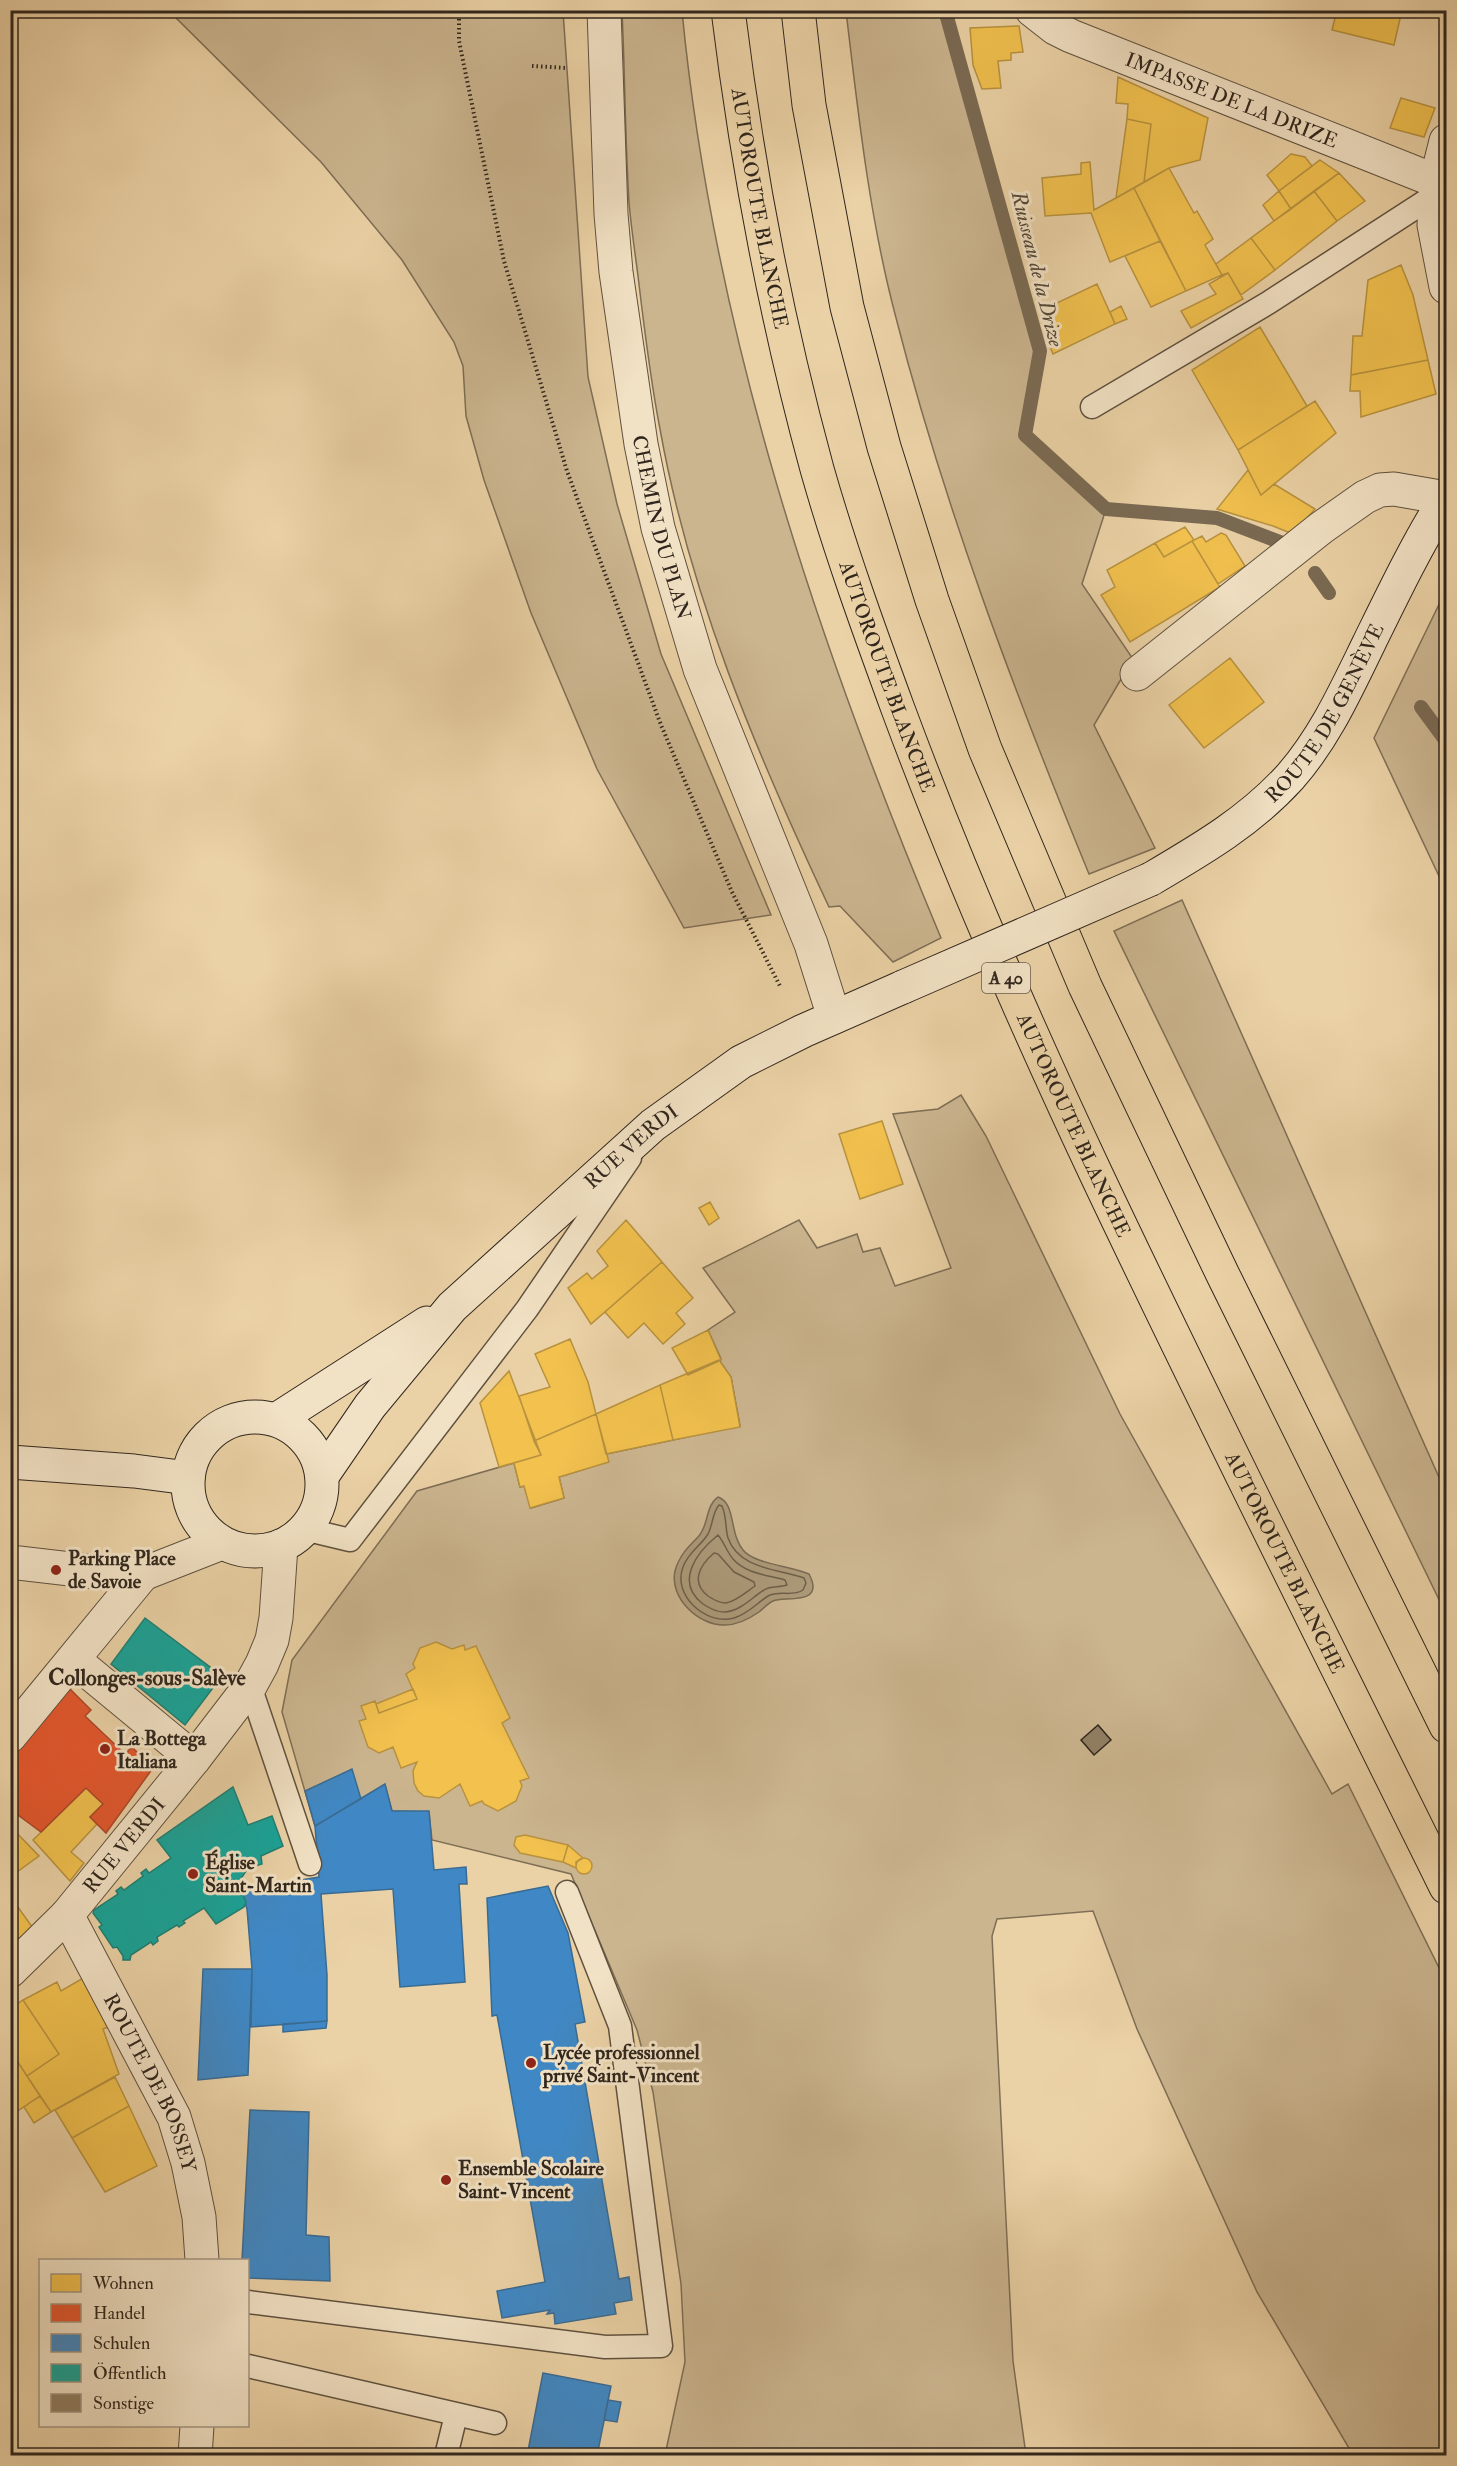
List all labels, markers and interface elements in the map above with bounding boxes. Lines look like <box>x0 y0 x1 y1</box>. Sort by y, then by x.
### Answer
street label: IMPASSE DE LA DRIZE <box>1122 46 1342 153</box>
street label: AUTOROUTE BLANCHE <box>726 85 794 331</box>
water label: Ruisseau de la Drize <box>1004 187 1070 351</box>
street label: CHEMIN DU PLAN <box>627 433 697 623</box>
street label: AUTOROUTE BLANCHE <box>834 557 941 795</box>
street label: ROUTE DE GENÈVE <box>1260 619 1389 808</box>
road number: A 40 <box>982 963 1030 993</box>
street label: AUTOROUTE BLANCHE <box>1011 1008 1137 1241</box>
street label: RUE VERDI <box>579 1099 683 1194</box>
street label: AUTOROUTE BLANCHE <box>1219 1447 1350 1677</box>
place label: Parking Place de Savoie <box>68 1546 176 1594</box>
marker: Parking Place de Savoie <box>49 1563 63 1577</box>
district label: Collonges-sous-Salève <box>48 1664 247 1693</box>
place label: La Bottega Italiana <box>117 1726 207 1774</box>
marker: La Bottega Italiana <box>98 1742 112 1756</box>
street label: RUE VERDI <box>77 1792 170 1898</box>
place label: Église Saint-Martin <box>205 1849 313 1898</box>
marker: Église Saint-Martin <box>186 1867 200 1881</box>
street label: ROUTE DE BOSSEY <box>98 1989 202 2175</box>
place label: Lycée professionnel privé Saint-Vincent <box>542 2040 700 2089</box>
marker: Lycée professionnel privé Saint-Vincent <box>524 2056 538 2070</box>
place label: Ensemble Scolaire Saint-Vincent <box>458 2156 604 2204</box>
marker: Ensemble Scolaire Saint-Vincent <box>439 2173 453 2187</box>
legend <box>39 2259 249 2427</box>
text: Wohnen <box>92 2272 154 2295</box>
text: Handel <box>93 2302 146 2325</box>
text: Schulen <box>93 2332 150 2355</box>
text: Öffentlich <box>93 2362 167 2385</box>
text: Sonstige <box>93 2392 155 2415</box>

